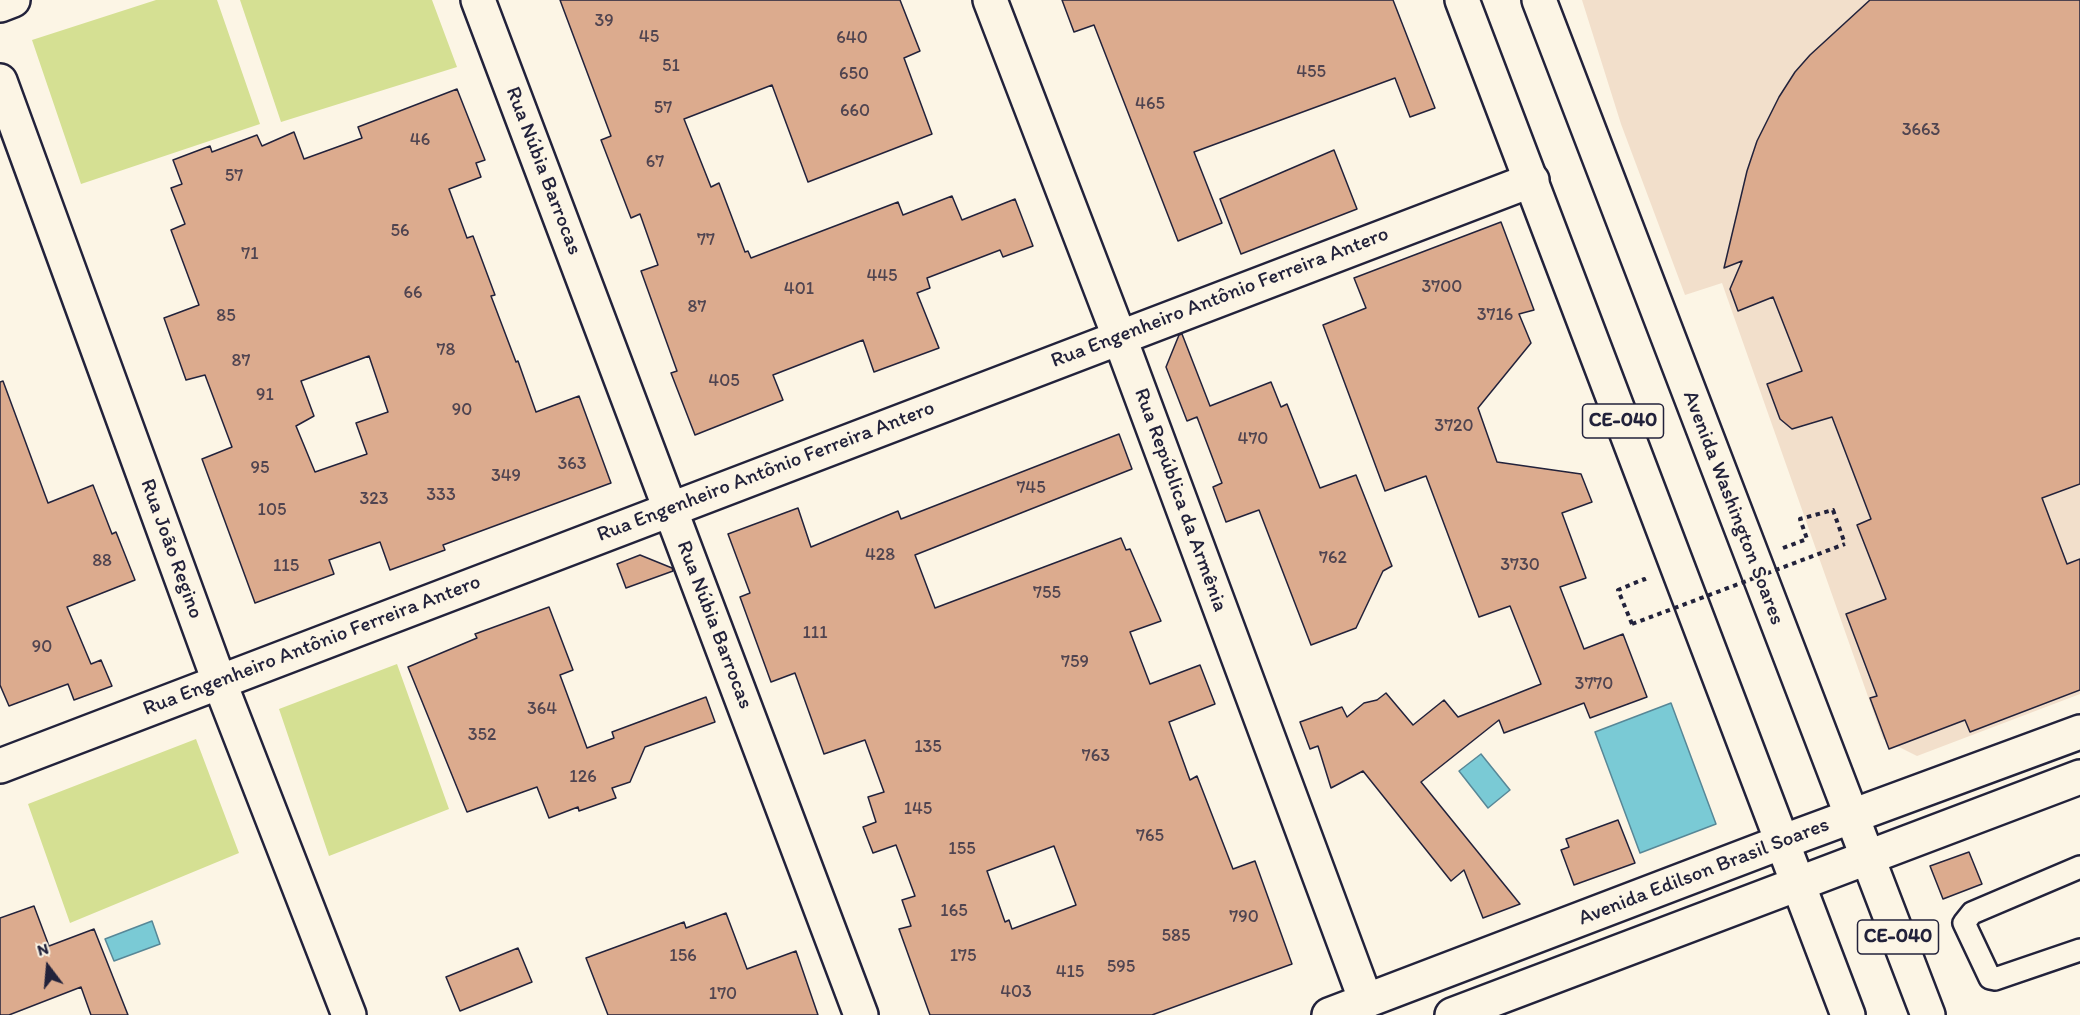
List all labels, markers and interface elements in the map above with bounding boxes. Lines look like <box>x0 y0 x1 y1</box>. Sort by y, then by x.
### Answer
house number: 39 <box>594 10 614 32</box>
house number: 45 <box>639 26 659 48</box>
house number: 640 <box>836 27 868 49</box>
house number: 51 <box>662 55 680 77</box>
house number: 455 <box>1296 61 1326 83</box>
house number: 650 <box>839 63 869 85</box>
street label: Rua Núbia Barrocas <box>499 83 587 259</box>
house number: 465 <box>1135 93 1165 115</box>
house number: 57 <box>654 97 672 119</box>
house number: 660 <box>840 100 870 122</box>
house number: 3663 <box>1902 119 1940 141</box>
house number: 46 <box>410 129 430 151</box>
house number: 67 <box>646 151 664 173</box>
house number: 57 <box>225 165 243 187</box>
house number: 56 <box>391 220 409 242</box>
street label: Rua Engenheiro Antônio Ferreira Antero <box>1048 222 1392 374</box>
house number: 77 <box>697 229 715 251</box>
house number: 71 <box>241 243 259 265</box>
house number: 445 <box>866 265 898 287</box>
house number: 3700 <box>1422 276 1462 298</box>
house number: 401 <box>784 278 814 300</box>
house number: 66 <box>403 282 423 304</box>
house number: 87 <box>688 296 706 318</box>
house number: 3716 <box>1477 304 1513 326</box>
house number: 85 <box>216 305 236 327</box>
house number: 78 <box>437 339 455 361</box>
house number: 87 <box>232 350 250 372</box>
house number: 405 <box>708 370 740 392</box>
house number: 91 <box>256 384 274 406</box>
street label: Rua República da Armênia <box>1128 385 1232 615</box>
street label: Avenida Washington Soares <box>1677 387 1789 629</box>
street label: Rua Engenheiro Antônio Ferreira Antero <box>594 396 938 548</box>
house number: 90 <box>452 399 472 421</box>
road number: CE-040 <box>1582 404 1664 438</box>
house number: 3720 <box>1434 415 1474 437</box>
house number: 470 <box>1238 428 1268 450</box>
house number: 363 <box>557 453 587 475</box>
house number: 95 <box>251 457 269 479</box>
house number: 349 <box>491 465 521 487</box>
street label: Rua João Regino <box>134 476 208 622</box>
house number: 745 <box>1016 477 1046 499</box>
house number: 333 <box>426 484 456 506</box>
house number: 323 <box>359 488 389 510</box>
house number: 105 <box>258 499 286 521</box>
street label: Rua Núbia Barrocas <box>670 537 758 713</box>
house number: 428 <box>865 544 895 566</box>
house number: 762 <box>1319 547 1347 569</box>
house number: 88 <box>92 550 112 572</box>
house number: 3730 <box>1500 554 1540 576</box>
house number: 115 <box>273 555 299 577</box>
street label: Rua Engenheiro Antônio Ferreira Antero <box>140 570 484 722</box>
house number: 755 <box>1033 582 1061 604</box>
house number: 111 <box>802 622 828 644</box>
house number: 90 <box>32 636 52 658</box>
house number: 759 <box>1061 651 1089 673</box>
house number: 3770 <box>1575 673 1613 695</box>
house number: 364 <box>527 698 557 720</box>
house number: 352 <box>468 724 496 746</box>
house number: 135 <box>914 736 942 758</box>
house number: 763 <box>1082 745 1110 767</box>
house number: 126 <box>569 766 597 788</box>
house number: 145 <box>904 798 932 820</box>
street label: Avenida Edilson Brasil Soares <box>1575 812 1833 932</box>
house number: 765 <box>1136 825 1164 847</box>
house number: 155 <box>948 838 976 860</box>
house number: 165 <box>940 900 968 922</box>
house number: 790 <box>1229 906 1259 928</box>
road number: CE-040 <box>1858 920 1938 954</box>
house number: 585 <box>1162 925 1190 947</box>
north arrow <box>18 937 78 997</box>
text: N <box>35 939 51 960</box>
house number: 156 <box>669 945 697 967</box>
house number: 175 <box>950 945 976 967</box>
house number: 595 <box>1107 956 1135 978</box>
house number: 415 <box>1056 961 1084 983</box>
house number: 403 <box>1000 981 1032 1003</box>
house number: 170 <box>709 983 737 1005</box>

